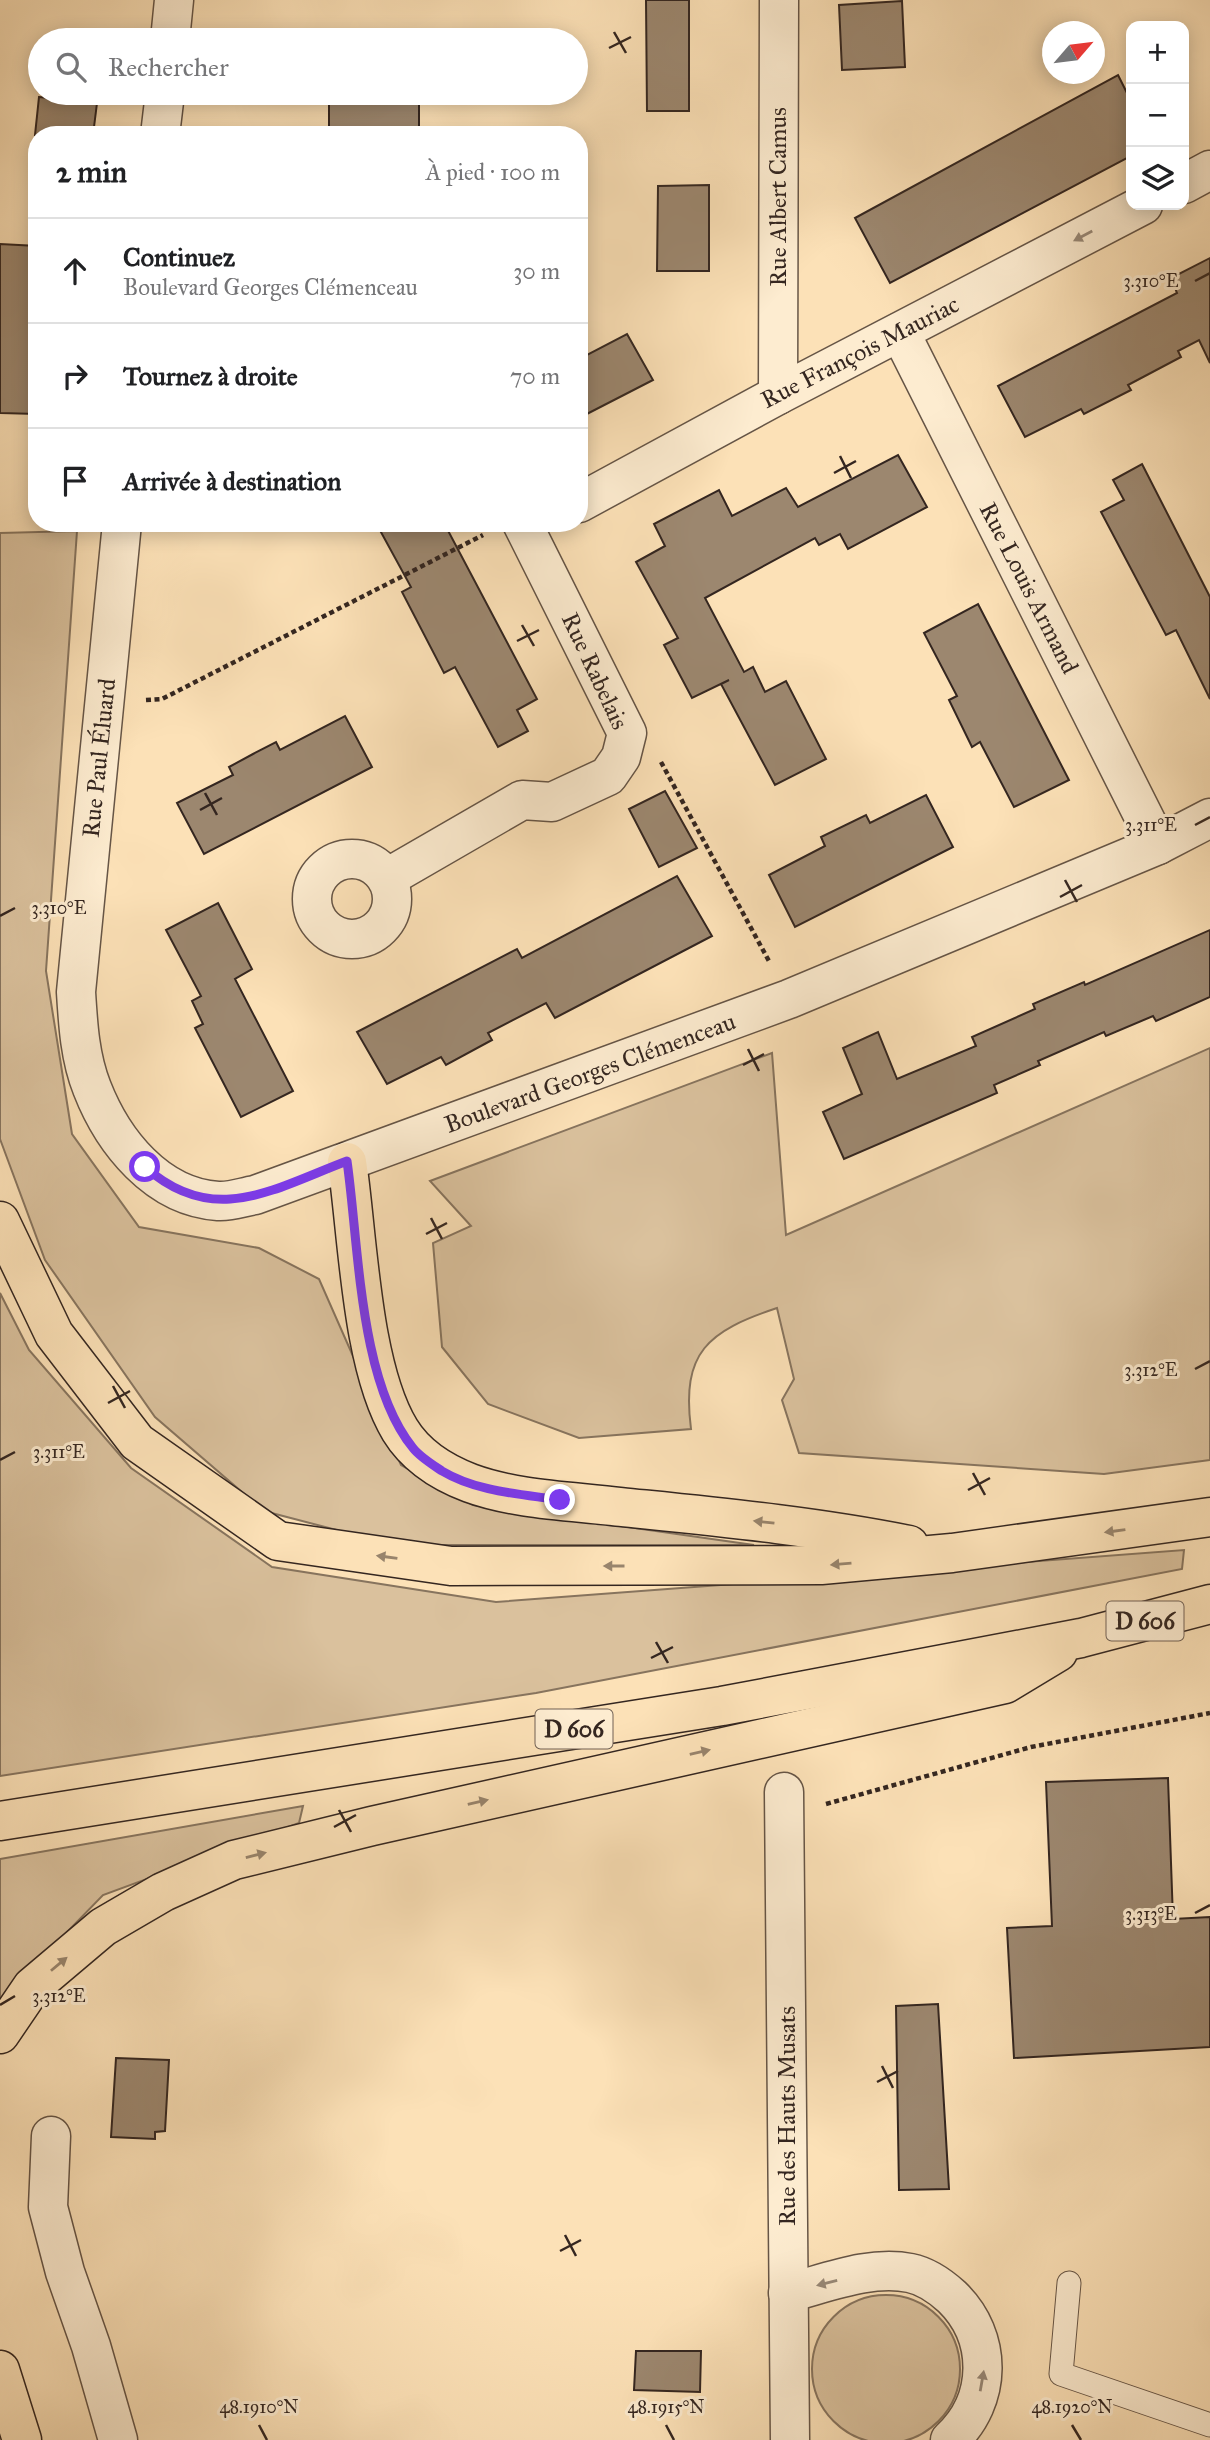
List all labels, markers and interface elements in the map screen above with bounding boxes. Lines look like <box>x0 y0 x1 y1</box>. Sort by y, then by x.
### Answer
north arrow <box>1042 21 1105 84</box>
map controls <box>1126 21 1189 210</box>
button: + <box>1126 21 1189 84</box>
search box <box>28 28 588 105</box>
icon: search <box>52 48 90 86</box>
text: Rechercher <box>108 51 229 83</box>
button: − <box>1126 84 1189 147</box>
street label: Rue Albert Camus <box>763 107 793 287</box>
button: layers <box>1126 147 1189 210</box>
text: 2 min <box>56 154 127 190</box>
text: À pied · 100 m <box>426 158 560 186</box>
one-way arrow <box>1073 231 1093 242</box>
text: Continuez <box>123 241 235 273</box>
icon: ahead <box>56 252 94 290</box>
text: 30 m <box>513 257 560 285</box>
text: 3.310°E <box>1123 270 1179 292</box>
text: Boulevard Georges Clémenceau <box>123 273 418 301</box>
street label: Rue François Mauriac <box>756 289 964 415</box>
icon: right <box>56 357 94 395</box>
text: Tournez à droite <box>123 360 298 392</box>
text: 70 m <box>510 362 560 390</box>
icon: arrive <box>56 462 94 500</box>
text: Arrivée à destination <box>123 465 341 497</box>
street label: Rue Louis Armand <box>973 497 1085 679</box>
street label: Rue Rabelais <box>555 608 635 734</box>
street label: Rue Paul Éluard <box>76 677 122 839</box>
text: 3.311°E <box>1125 814 1177 836</box>
text: 3.310°E <box>31 897 87 919</box>
street label: Boulevard Georges Clémenceau <box>440 1006 740 1140</box>
route start <box>129 1151 160 1182</box>
text: 3.312°E <box>1124 1359 1178 1381</box>
text: 3.311°E <box>33 1441 85 1463</box>
route end <box>544 1484 575 1515</box>
one-way arrow <box>753 1516 775 1527</box>
one-way arrow <box>1104 1525 1126 1536</box>
one-way arrow <box>376 1551 398 1562</box>
one-way arrow <box>830 1558 852 1569</box>
one-way arrow <box>602 1560 624 1572</box>
road number: D 606 <box>1106 1602 1184 1640</box>
road number: D 606 <box>536 1710 612 1748</box>
one-way arrow <box>689 1746 711 1757</box>
one-way arrow <box>467 1796 489 1807</box>
one-way arrow <box>246 1849 268 1860</box>
text: 3.313°E <box>1125 1903 1177 1925</box>
one-way arrow <box>50 1956 68 1971</box>
text: 3.312°E <box>32 1985 86 2007</box>
street label: Rue des Hauts Musats <box>772 2006 802 2226</box>
one-way arrow <box>816 2278 838 2289</box>
one-way arrow <box>976 2370 987 2392</box>
text: 48.1910°N <box>219 2396 299 2418</box>
text: 48.1915°N <box>628 2396 704 2418</box>
text: 48.1920°N <box>1031 2396 1113 2418</box>

